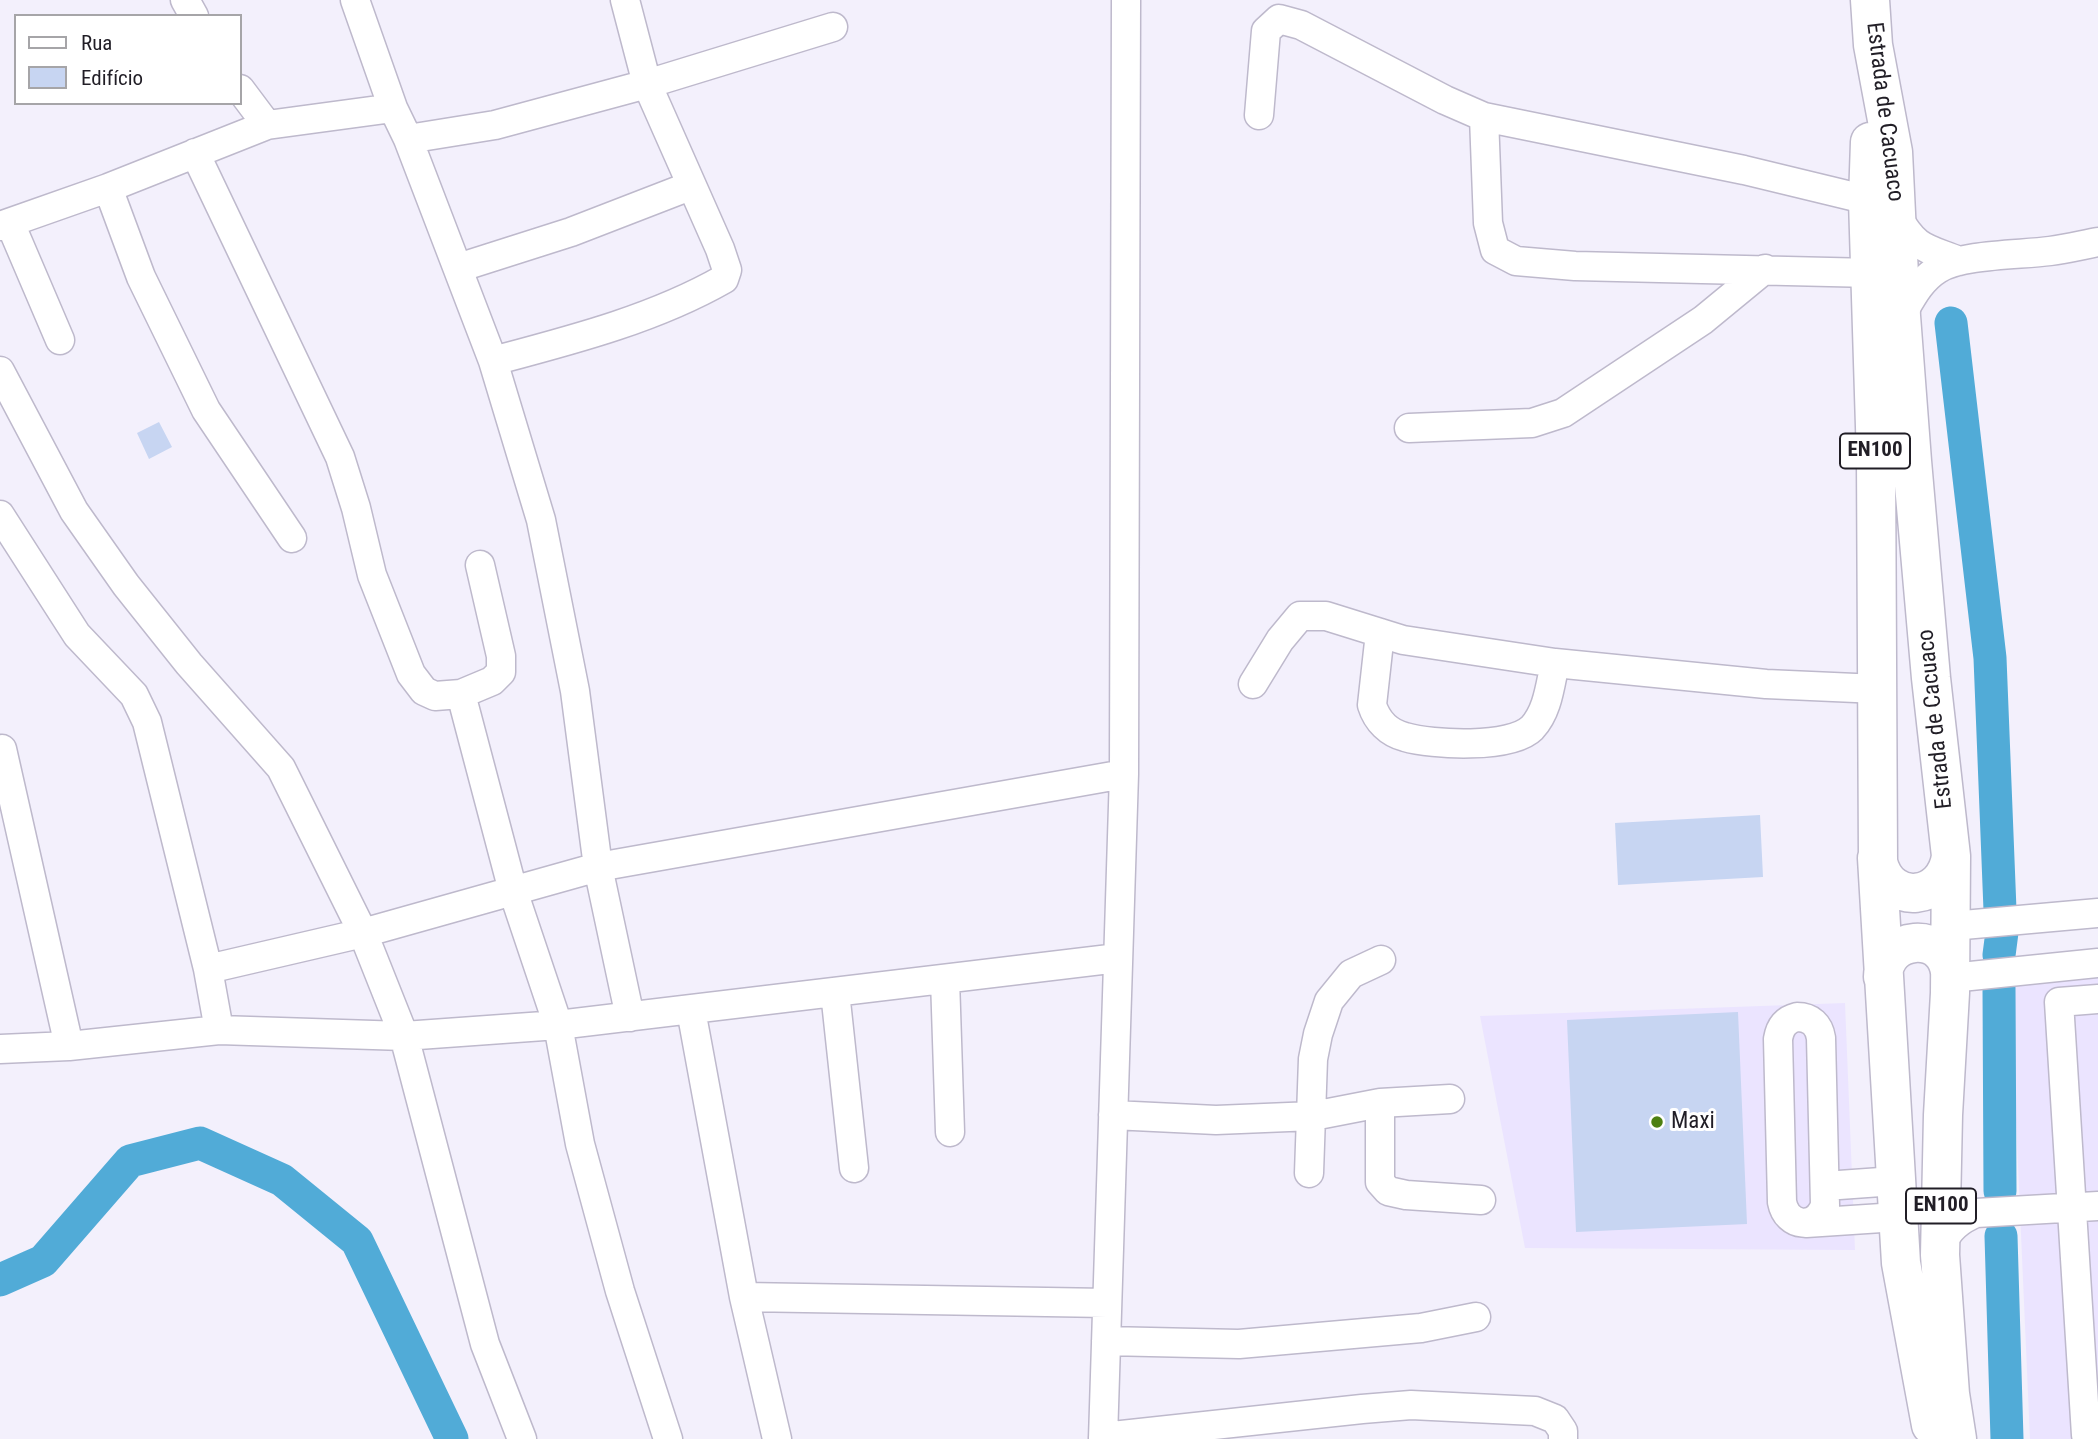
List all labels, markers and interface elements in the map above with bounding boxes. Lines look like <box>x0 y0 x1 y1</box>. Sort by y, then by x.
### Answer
legend <box>14 14 242 105</box>
street label: Estrada de Cacuaco <box>1859 21 1909 203</box>
text: Rua <box>81 31 112 55</box>
text: Edifício <box>81 66 143 90</box>
road number: EN100 <box>1840 434 1910 468</box>
street label: Estrada de Cacuaco <box>1913 628 1959 810</box>
place label: Maxi <box>1671 1108 1715 1136</box>
marker: Maxi <box>1649 1114 1665 1130</box>
road number: EN100 <box>1906 1188 1976 1224</box>

